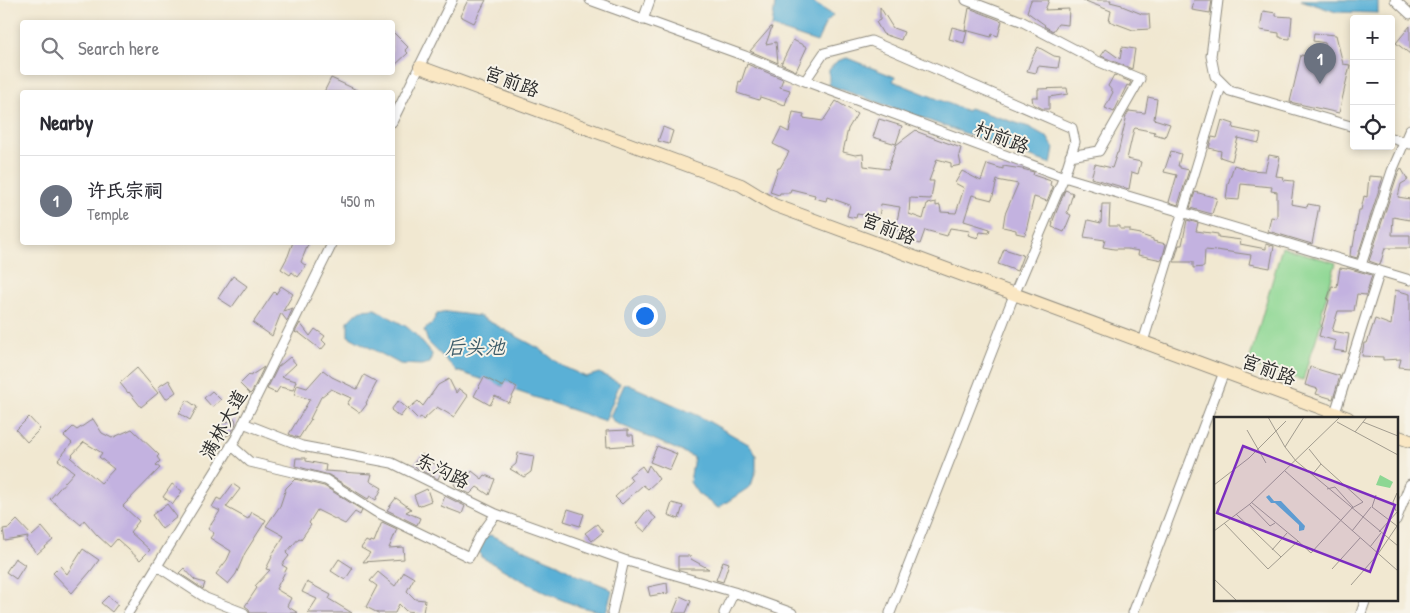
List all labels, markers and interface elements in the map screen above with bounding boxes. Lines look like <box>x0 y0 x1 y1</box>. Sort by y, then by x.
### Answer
map controls <box>1350 15 1395 150</box>
button: + <box>1350 15 1395 60</box>
search box <box>20 20 395 75</box>
icon: search <box>38 34 66 62</box>
text: Search here <box>78 35 159 61</box>
pin: 1 <box>1304 43 1336 84</box>
street label: 宫前路 <box>481 59 543 103</box>
button: − <box>1350 60 1395 105</box>
button: locate <box>1350 105 1395 150</box>
text: Nearby <box>40 108 93 137</box>
street label: 村前路 <box>971 115 1033 159</box>
text: 许氏宗祠 <box>87 177 163 203</box>
text: 1 <box>53 190 59 212</box>
text: 450 m <box>341 190 375 212</box>
text: Temple <box>87 203 129 225</box>
street label: 宫前路 <box>858 206 920 250</box>
your location <box>632 303 658 329</box>
water label: 后头池 <box>445 333 506 360</box>
street label: 宫前路 <box>1238 347 1300 391</box>
street label: 满林大道 <box>193 384 253 464</box>
inset map <box>1214 417 1398 600</box>
street label: 东沟路 <box>412 446 474 494</box>

